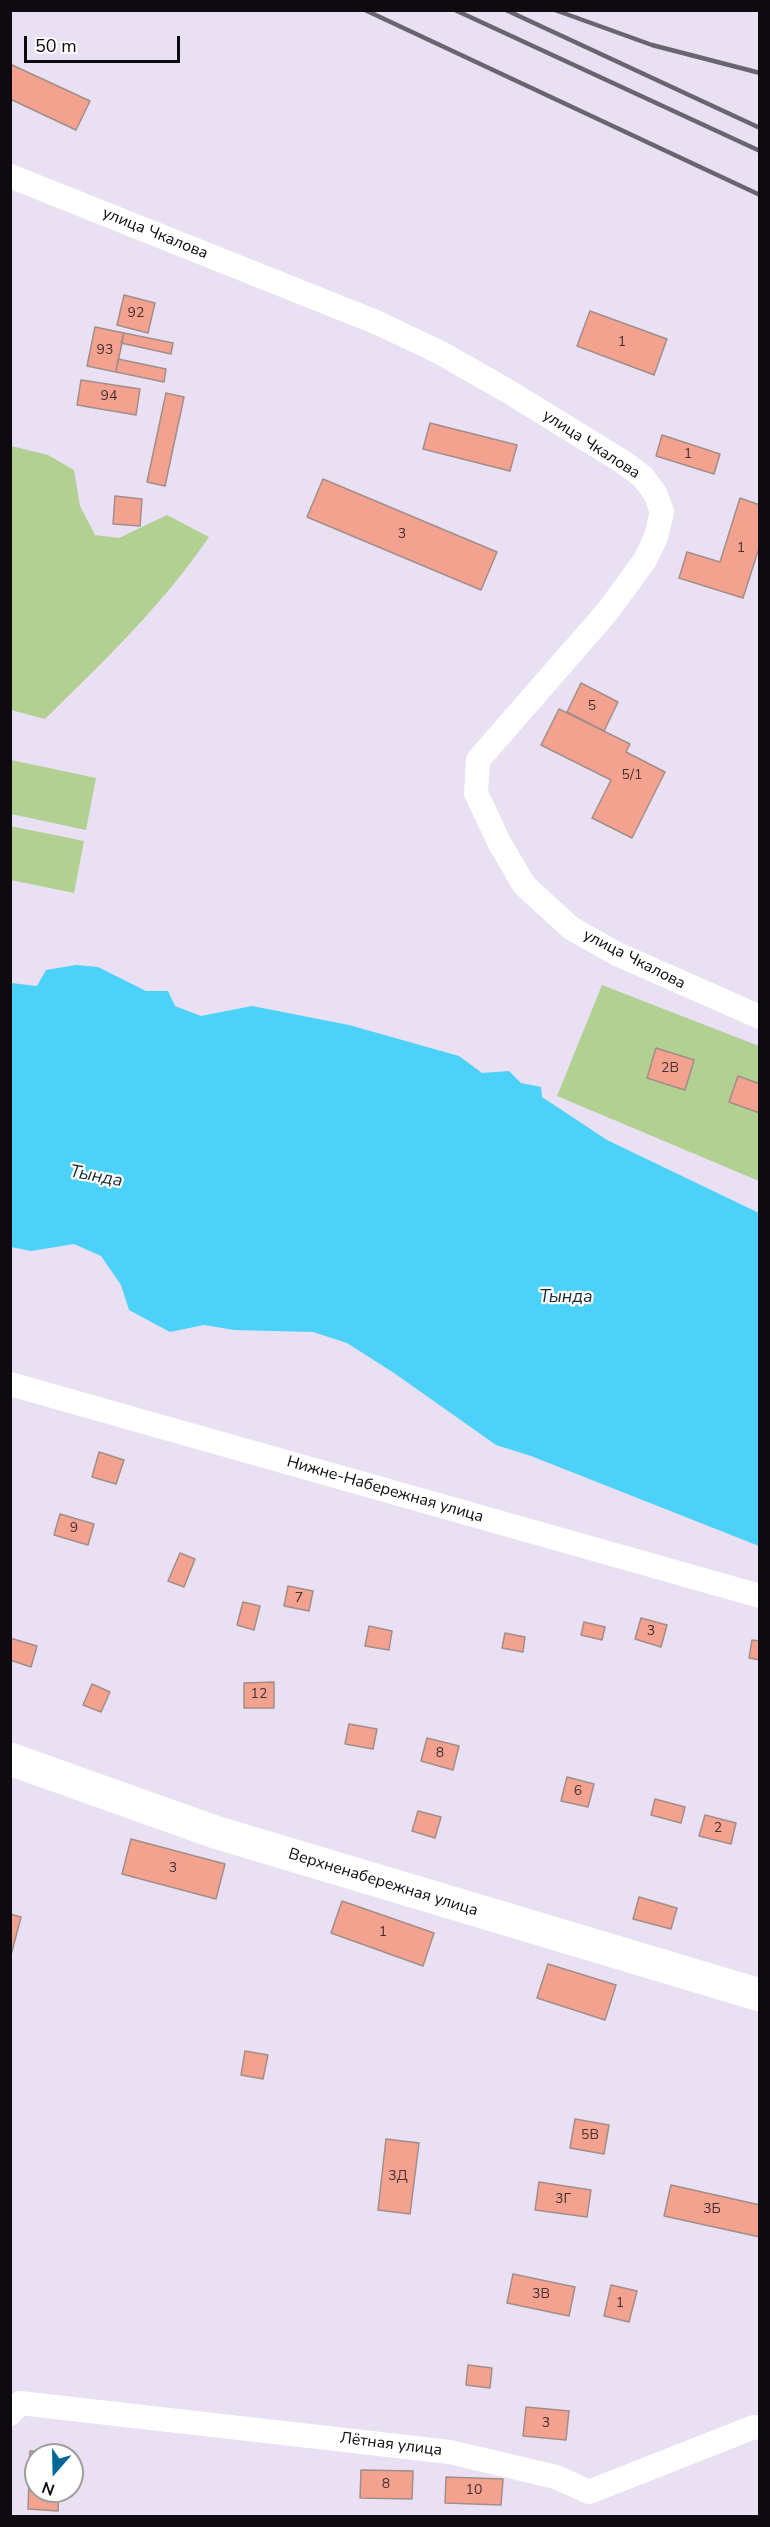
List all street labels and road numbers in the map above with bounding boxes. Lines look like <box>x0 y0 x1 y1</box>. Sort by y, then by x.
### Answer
street label: улица Чкалова <box>99 204 211 264</box>
street label: улица Чкалова <box>539 406 643 484</box>
street label: улица Чкалова <box>580 926 688 994</box>
street label: Нижне-Набережная улица <box>284 1453 486 1527</box>
street label: Верхненабережная улица <box>286 1845 480 1921</box>
street label: Лётная улица <box>339 2429 443 2461</box>

